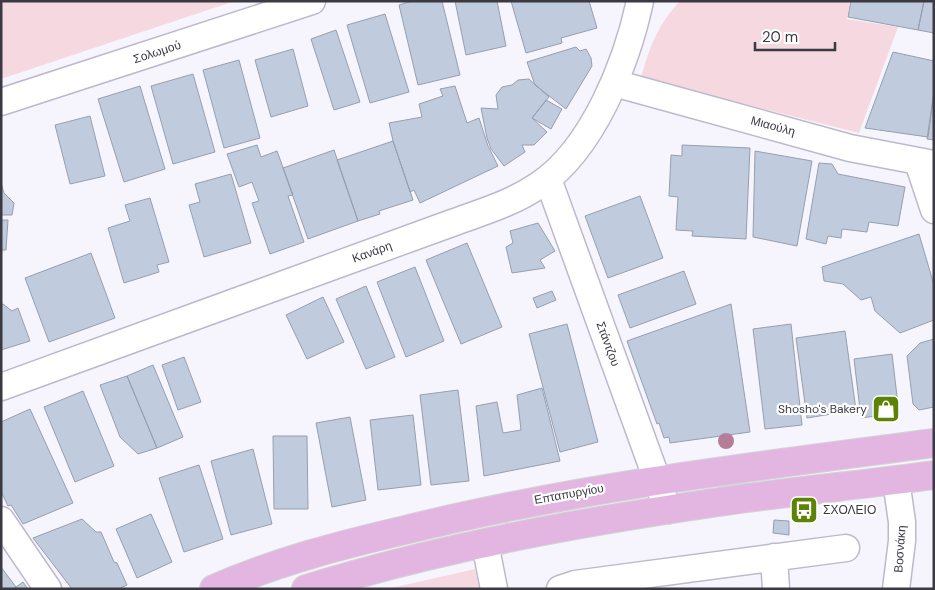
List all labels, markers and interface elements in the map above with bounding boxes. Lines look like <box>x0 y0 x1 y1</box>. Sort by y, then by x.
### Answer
scale bar <box>755 20 835 52</box>
text: 20 m <box>762 27 798 47</box>
street label: Σολωμού <box>131 37 183 67</box>
street label: Μιαούλη <box>749 112 797 140</box>
street label: Κανάρη <box>350 237 394 267</box>
street label: Στάντζου <box>593 319 623 369</box>
shop icon: Shosho's Bakery <box>871 394 901 424</box>
place label: Shosho's Bakery <box>778 401 867 417</box>
street label: Επταπυργίου <box>533 480 605 508</box>
bus stop icon: ΣΧΟΛΕΙΟ <box>789 495 819 525</box>
place label: ΣΧΟΛΕΙΟ <box>823 502 876 518</box>
street label: Βοσνάκη <box>890 525 910 573</box>

